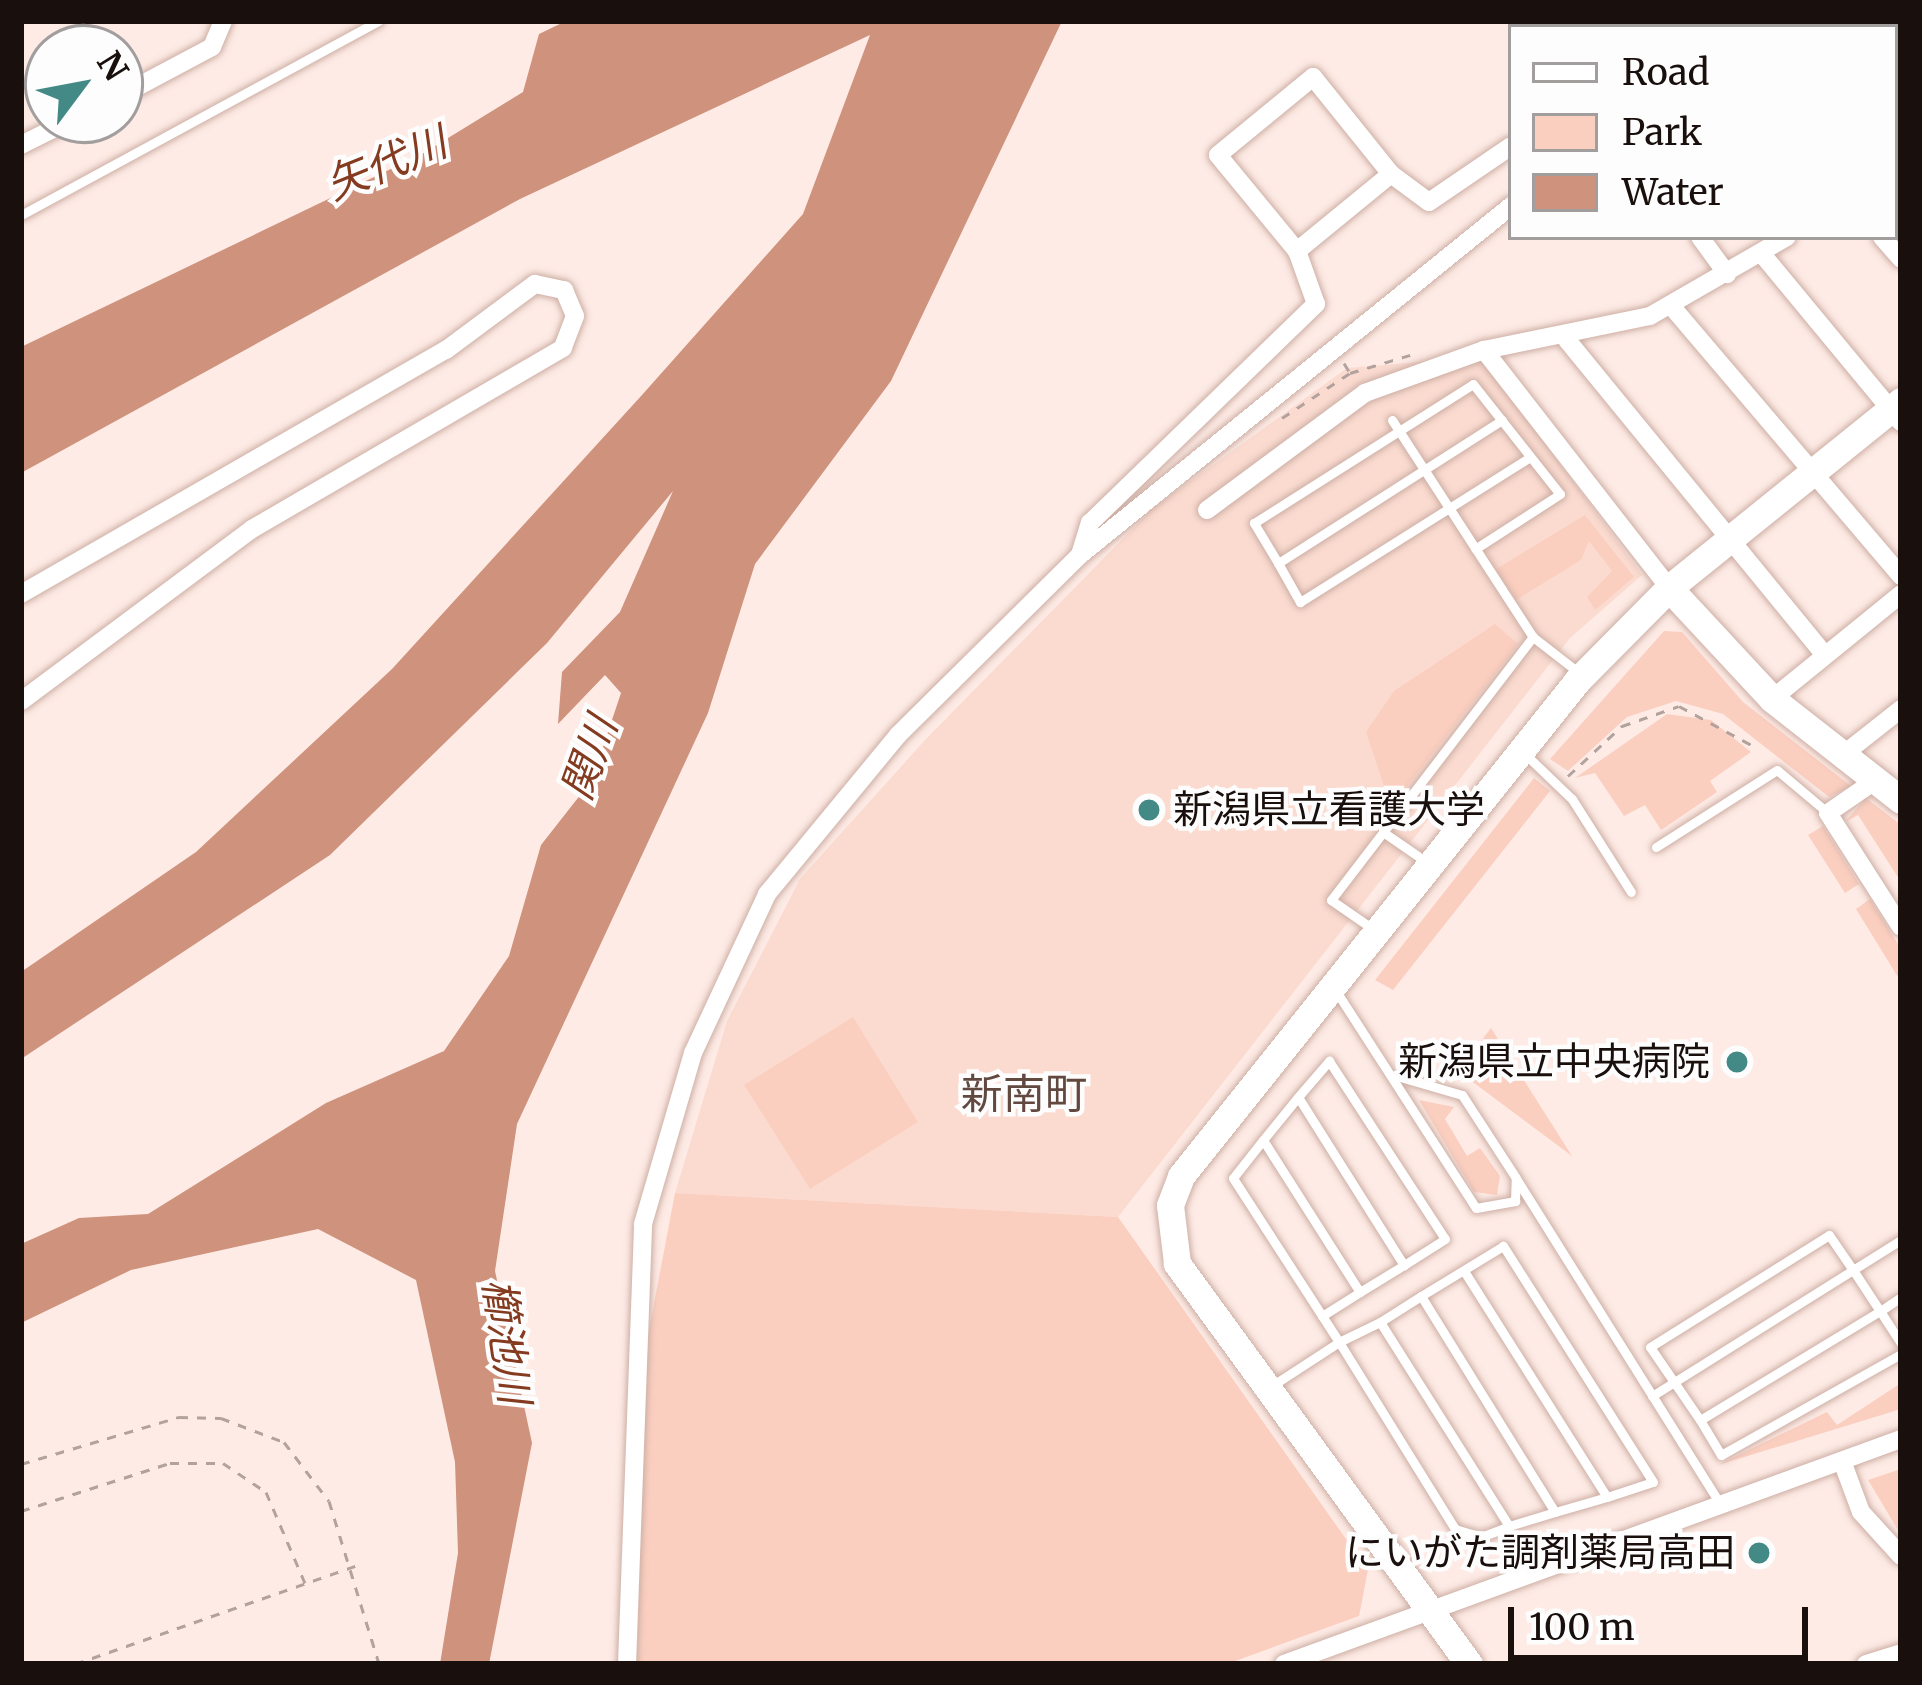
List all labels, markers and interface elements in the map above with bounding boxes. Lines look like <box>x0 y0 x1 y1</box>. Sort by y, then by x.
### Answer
north arrow <box>24 24 144 144</box>
legend <box>1508 24 1898 240</box>
text: N <box>88 44 137 88</box>
text: Road <box>1622 50 1709 95</box>
text: Park <box>1622 110 1702 155</box>
water label: 矢代川 <box>318 116 454 210</box>
text: Water <box>1622 170 1724 215</box>
water label: 関川 <box>551 710 627 806</box>
place label: 新潟県立看護大学 <box>1173 787 1485 833</box>
marker: 新潟県立看護大学 <box>1136 797 1162 823</box>
place label: 新潟県立中央病院 <box>1398 1039 1710 1085</box>
marker: 新潟県立中央病院 <box>1721 1046 1753 1078</box>
district label: 新南町 <box>961 1069 1087 1119</box>
water label: 櫛池川 <box>473 1275 541 1407</box>
place label: にいがた調剤薬局高田 <box>1345 1530 1735 1576</box>
marker: にいがた調剤薬局高田 <box>1746 1540 1772 1566</box>
scale bar <box>1514 1583 1814 1657</box>
text: 100 m <box>1529 1605 1635 1650</box>

